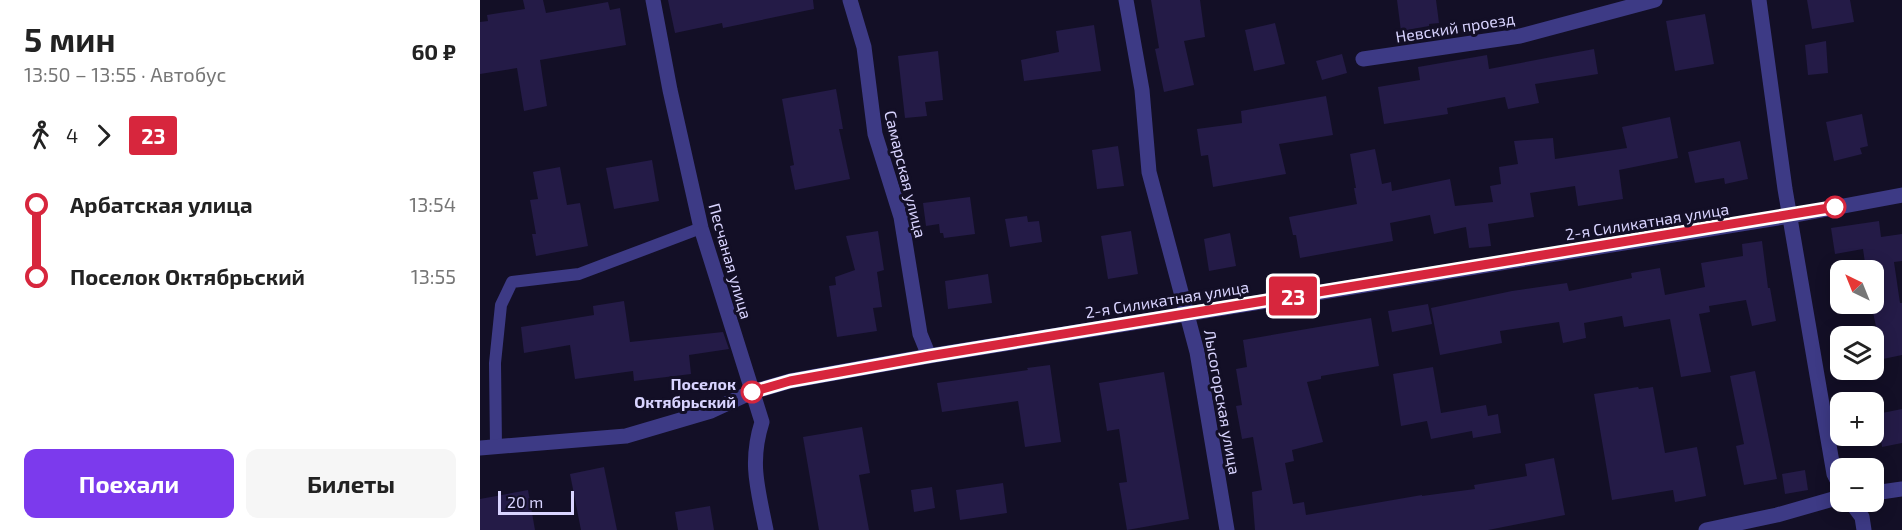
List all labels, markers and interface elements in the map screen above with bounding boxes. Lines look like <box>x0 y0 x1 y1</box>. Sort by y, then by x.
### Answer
street label: Невский проезд <box>1394 8 1516 46</box>
text: 5 мин <box>24 19 115 59</box>
text: 60 ₽ <box>411 38 456 64</box>
text: 13:50 – 13:55 · Автобус <box>24 62 226 86</box>
street label: Самарская улица <box>880 108 931 240</box>
icon: walk <box>24 119 57 152</box>
icon: forward <box>87 119 120 152</box>
text: 4 <box>66 123 78 147</box>
text: 23 <box>141 123 165 148</box>
text: Арбатская улица <box>70 191 253 217</box>
text: 13:54 <box>409 192 456 216</box>
unlabelled marker <box>1824 196 1846 218</box>
street label: 2-я Силикатная улица <box>1564 199 1730 244</box>
street label: Песчаная улица <box>704 201 757 321</box>
north arrow <box>1830 260 1884 314</box>
map controls <box>1830 260 1884 512</box>
text: Поселок Октябрьский <box>70 263 305 289</box>
text: 13:55 <box>411 264 456 288</box>
line badge: 23 <box>1266 276 1320 316</box>
street label: 2-я Силикатная улица <box>1084 277 1250 322</box>
text: 23 <box>1281 284 1305 309</box>
button: layers <box>1830 326 1884 380</box>
street label: Лысогорская улица <box>1200 328 1245 476</box>
place label: Поселок Октябрьский <box>634 374 736 411</box>
marker: Поселок Октябрьский <box>741 381 763 403</box>
button: + <box>1830 392 1884 446</box>
button: Поехали <box>24 449 234 518</box>
button: Билеты <box>246 449 456 518</box>
button: − <box>1830 458 1884 512</box>
scale bar <box>498 488 574 516</box>
text: 20 m <box>507 492 543 511</box>

